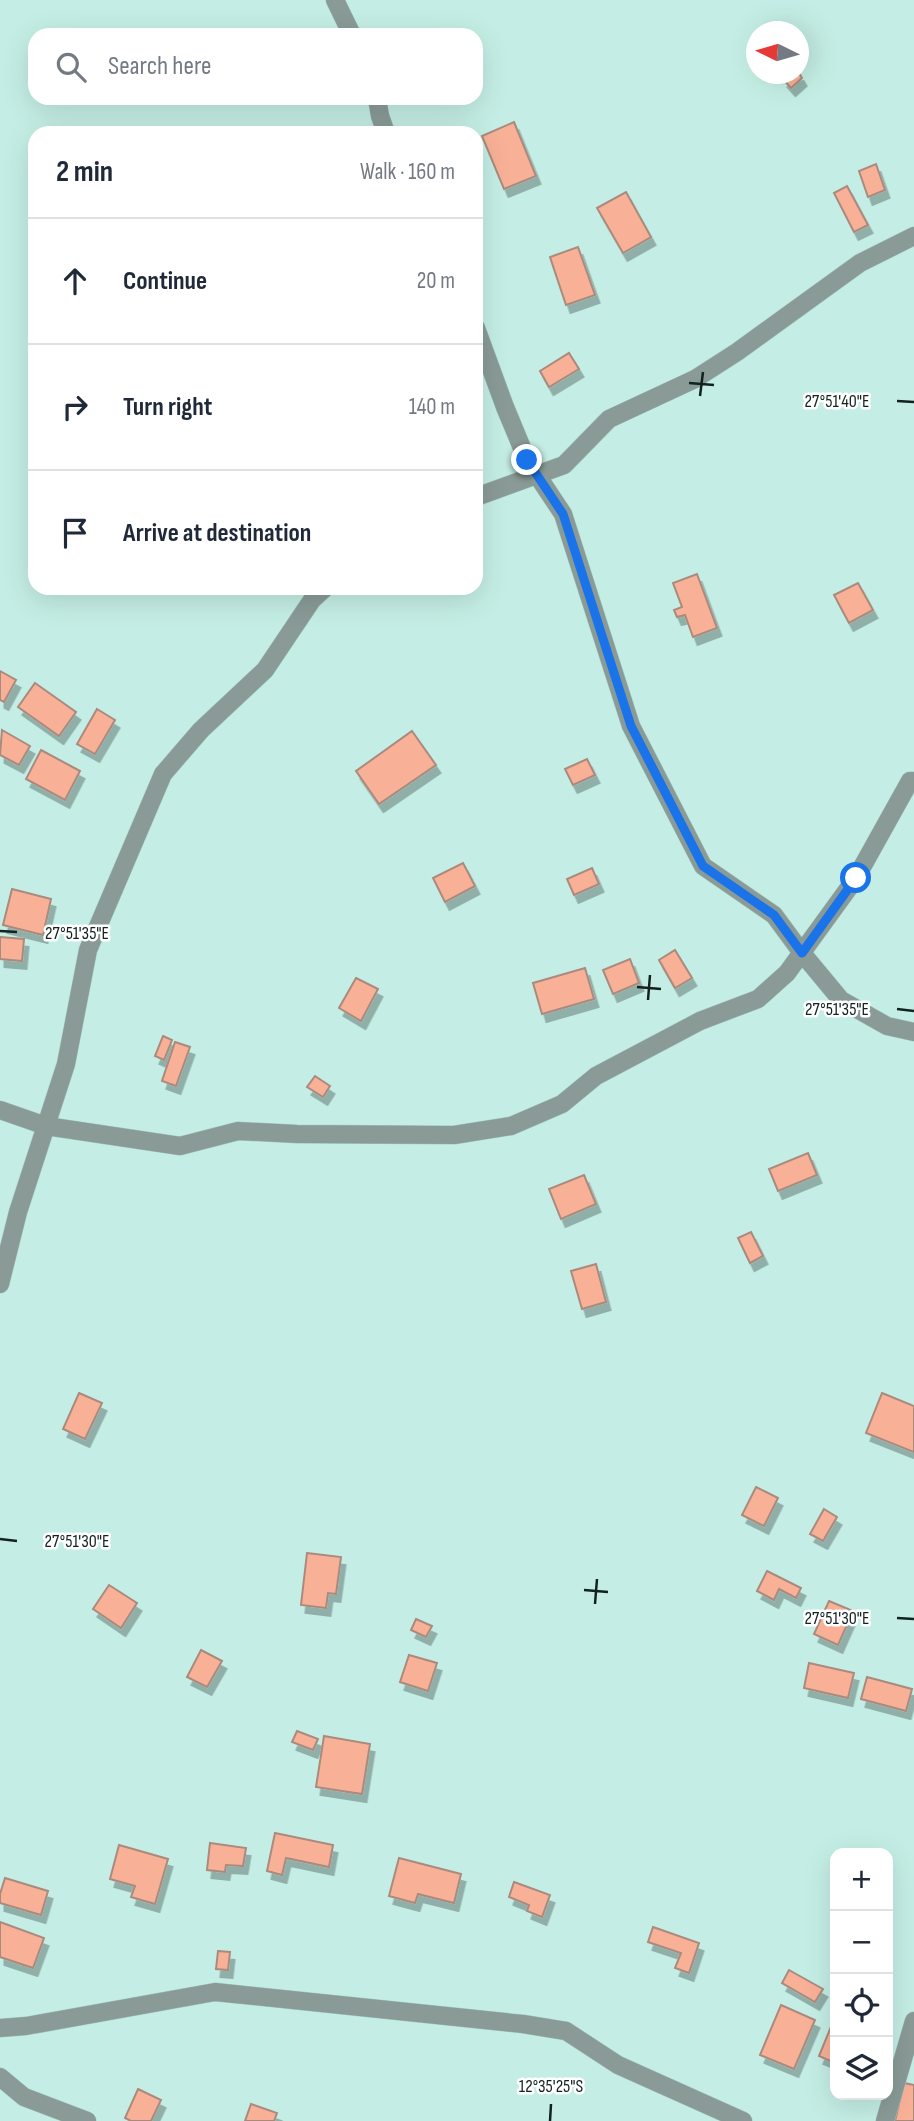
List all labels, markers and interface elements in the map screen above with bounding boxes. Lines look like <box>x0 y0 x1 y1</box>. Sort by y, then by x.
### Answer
north arrow <box>746 21 809 84</box>
search box <box>28 28 483 105</box>
icon: search <box>52 48 90 86</box>
text: Search here <box>108 51 211 82</box>
text: 2 min <box>56 154 113 190</box>
text: Walk · 160 m <box>360 158 455 186</box>
icon: ahead <box>56 262 94 300</box>
text: Continue <box>123 266 207 297</box>
text: 20 m <box>417 267 455 295</box>
icon: right <box>56 388 94 426</box>
text: 27°51'40"E <box>805 391 869 412</box>
text: Turn right <box>123 392 212 423</box>
text: 140 m <box>409 393 455 421</box>
route end <box>511 444 542 475</box>
icon: arrive <box>56 514 94 552</box>
text: Arrive at destination <box>123 518 311 549</box>
route start <box>840 862 871 893</box>
text: 27°51'35"E <box>45 923 109 944</box>
text: 27°51'35"E <box>805 999 869 1020</box>
text: 27°51'30"E <box>45 1531 109 1552</box>
text: 27°51'30"E <box>805 1608 869 1629</box>
map controls <box>830 1848 893 2100</box>
button: + <box>830 1848 893 1911</box>
button: − <box>830 1911 893 1974</box>
button: locate <box>830 1974 893 2037</box>
button: layers <box>830 2037 893 2100</box>
text: 12°35'25"S <box>519 2076 584 2097</box>

